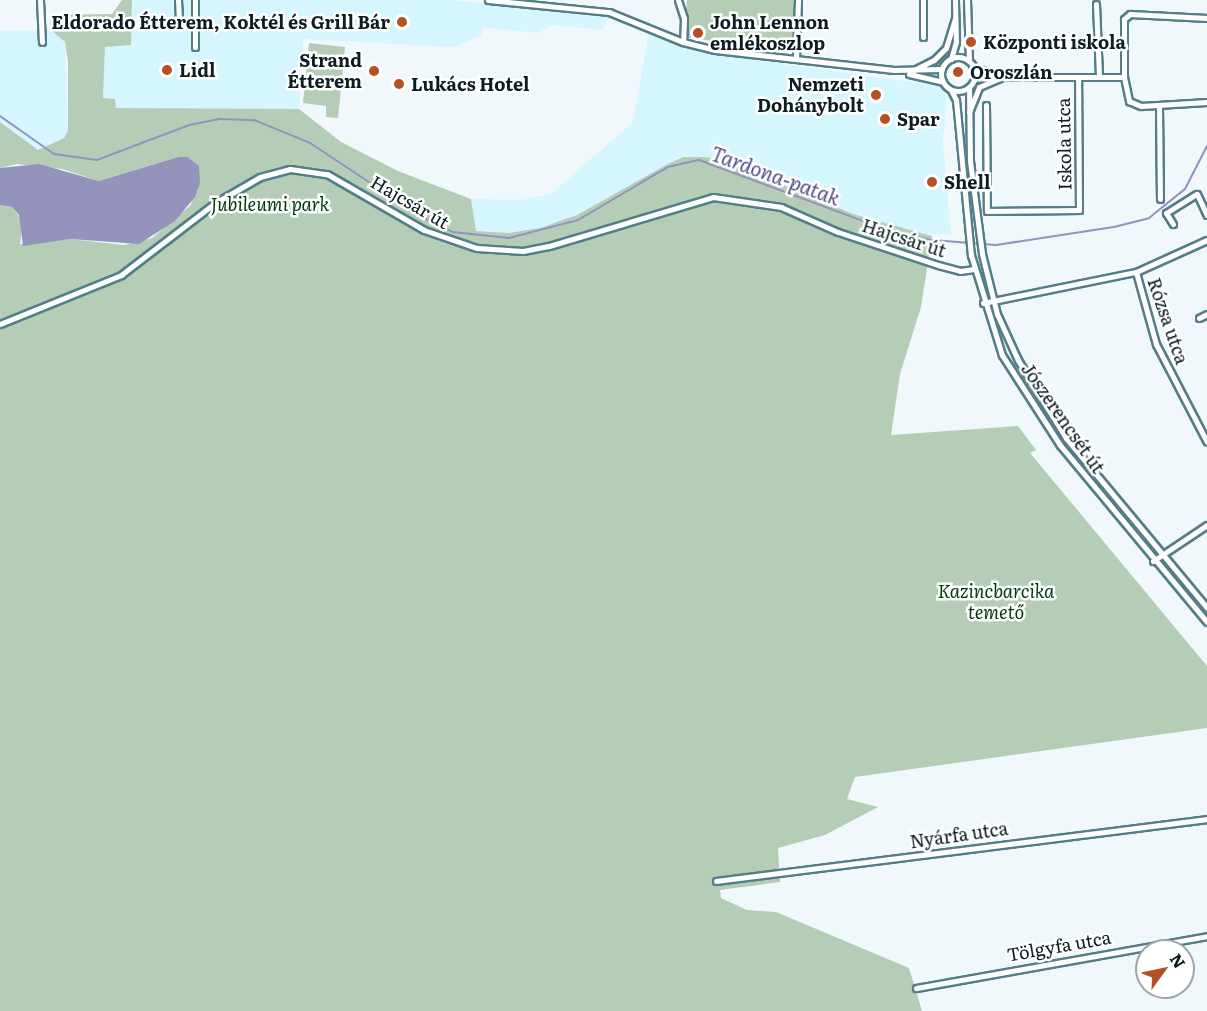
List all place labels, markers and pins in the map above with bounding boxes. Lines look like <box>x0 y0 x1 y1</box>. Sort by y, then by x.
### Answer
place label: Eldorado Étterem, Koktél és Grill Bár <box>51 11 390 33</box>
place label: John Lennon emlékoszlop <box>710 12 829 54</box>
marker: Eldorado Étterem, Koktél és Grill Bár <box>395 15 409 29</box>
marker: John Lennon emlékoszlop <box>691 26 705 40</box>
place label: Központi iskola <box>983 31 1126 53</box>
marker: Központi iskola <box>964 35 978 49</box>
place label: Strand Étterem <box>287 50 362 92</box>
place label: Lidl <box>179 59 216 81</box>
place label: Oroszlán <box>970 61 1052 83</box>
marker: Lidl <box>160 63 174 77</box>
marker: Strand Étterem <box>367 64 381 78</box>
marker: Oroszlán <box>951 65 965 79</box>
place label: Lukács Hotel <box>411 73 530 95</box>
place label: Nemzeti Dohánybolt <box>757 74 864 116</box>
marker: Lukács Hotel <box>392 77 406 91</box>
marker: Nemzeti Dohánybolt <box>869 88 883 102</box>
place label: Spar <box>897 108 940 130</box>
marker: Spar <box>878 112 892 126</box>
place label: Shell <box>944 171 990 193</box>
marker: Shell <box>925 175 939 189</box>

